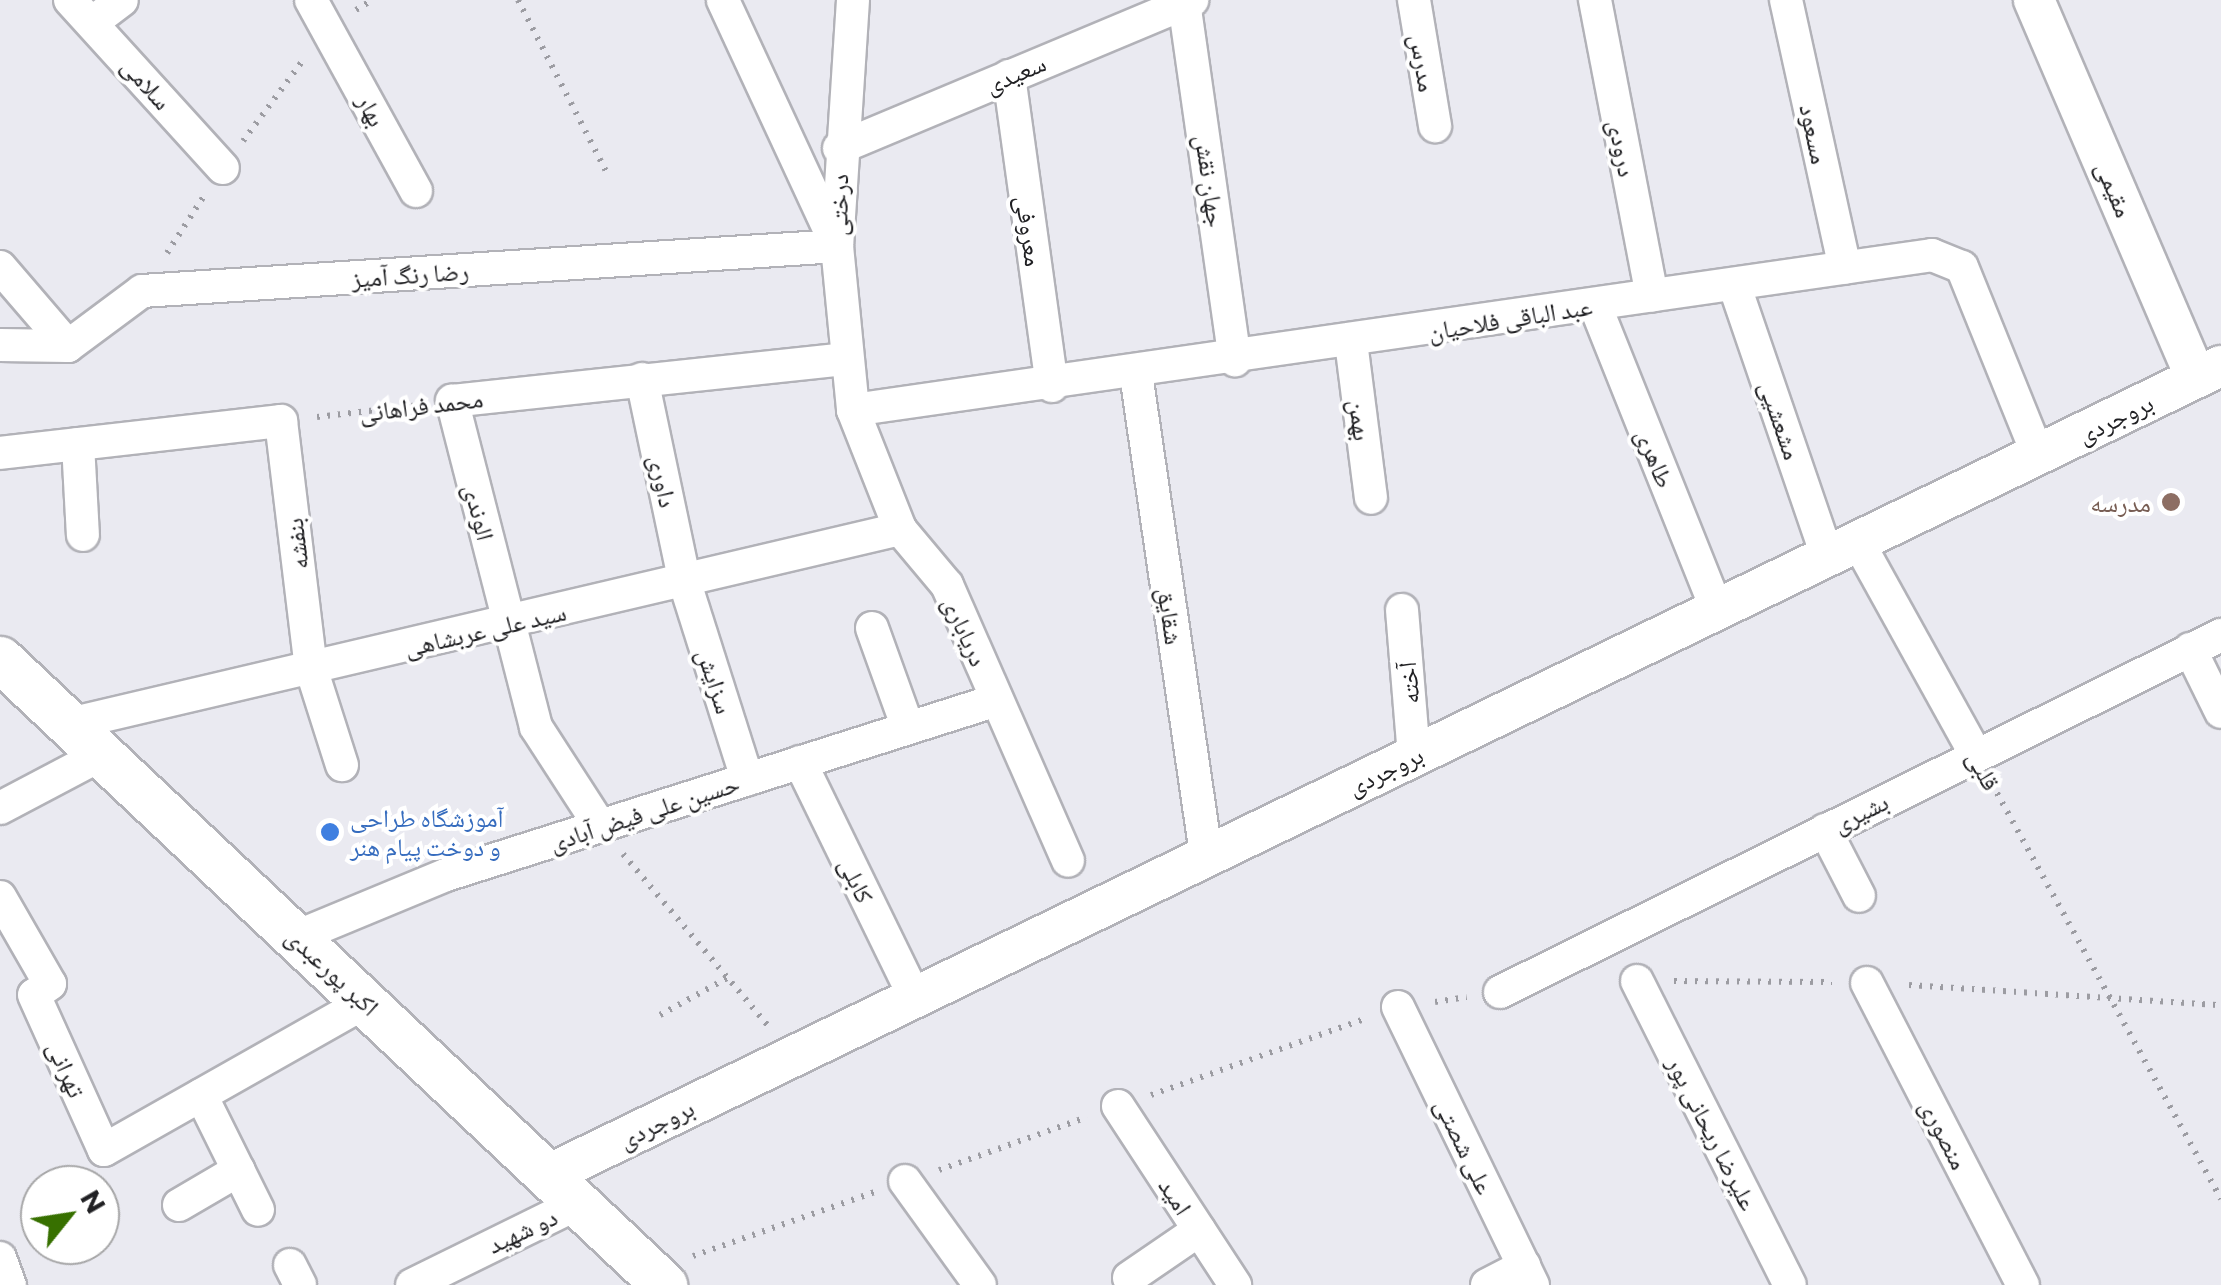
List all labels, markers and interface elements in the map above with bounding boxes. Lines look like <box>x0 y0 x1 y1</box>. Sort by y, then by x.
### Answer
street label: مدرس <box>1405 32 1443 94</box>
street label: سعیدی <box>980 47 1050 99</box>
street label: سلامی <box>116 51 178 115</box>
street label: بهار <box>351 89 393 131</box>
street label: مسعود <box>1794 101 1836 167</box>
street label: درودی <box>1603 117 1643 179</box>
street label: جهان نقش <box>1190 133 1232 229</box>
street label: مقیمی <box>2090 157 2140 221</box>
street label: درختی <box>822 174 854 236</box>
street label: معروفی <box>1010 194 1050 268</box>
street label: رضا رنگ آمیز <box>350 255 470 293</box>
street label: عبد الباقی فلاحیان <box>1426 290 1594 346</box>
street label: مشعشیی <box>1754 377 1808 463</box>
street label: محمد فراهانی <box>357 383 485 427</box>
street label: بروجردی <box>2072 387 2158 449</box>
street label: بهمن <box>1344 398 1378 442</box>
street label: طاهری <box>1631 424 1681 492</box>
street label: داوری <box>644 452 684 510</box>
street label: الوندی <box>459 481 501 543</box>
place label: مدرسه <box>2090 487 2151 517</box>
marker: مدرسه <box>2160 491 2182 513</box>
street label: بنفشه <box>278 517 314 571</box>
street label: شقایق <box>1152 586 1190 646</box>
street label: دریاباری <box>937 591 995 671</box>
street label: سید علی عربشاهی <box>401 596 569 662</box>
street label: سزایش <box>691 645 741 717</box>
street label: آخته <box>1391 661 1425 705</box>
street label: بروجردی <box>1342 739 1428 801</box>
street label: قلبی <box>1961 745 2007 795</box>
street label: حسین علی فیض آبادی <box>545 767 743 857</box>
street label: بشیری <box>1827 786 1893 838</box>
place label: آموزشگاه طراحی و دوخت پیام هنر <box>350 803 504 862</box>
marker: آموزشگاه طراحی و دوخت پیام هنر <box>319 821 341 843</box>
street label: کابلی <box>833 852 881 908</box>
street label: اکبر پورعبدی <box>280 921 386 1021</box>
street label: تهرانی <box>41 1036 93 1102</box>
street label: علیرضا ریحانی پور <box>1661 1051 1765 1215</box>
street label: بروجردی <box>613 1092 699 1154</box>
street label: علی شصتی <box>1429 1093 1501 1199</box>
street label: منصوری <box>1915 1094 1975 1174</box>
north arrow <box>20 1165 120 1265</box>
street label: امید <box>1153 1172 1199 1220</box>
text: N <box>74 1183 114 1219</box>
street label: دو شهید <box>482 1201 562 1259</box>

